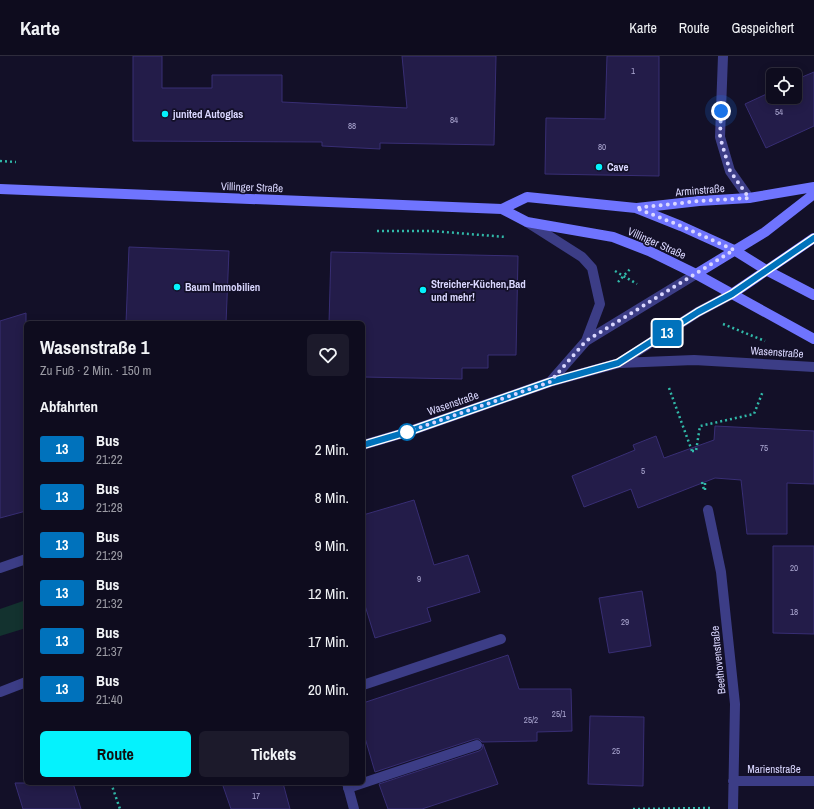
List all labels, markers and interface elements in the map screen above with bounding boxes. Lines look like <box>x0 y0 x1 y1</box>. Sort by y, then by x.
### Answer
text: Karte <box>20 15 60 41</box>
text: Karte <box>629 19 657 37</box>
text: Route <box>679 19 709 37</box>
text: Gespeichert <box>731 19 794 37</box>
house number: 1 <box>631 65 635 77</box>
map controls <box>766 68 802 104</box>
button: locate <box>766 68 802 104</box>
your location <box>711 101 731 121</box>
house number: 54 <box>775 106 783 118</box>
place label: junited Autoglas <box>172 107 243 121</box>
marker: junited Autoglas <box>160 109 170 119</box>
house number: 84 <box>450 114 458 126</box>
house number: 88 <box>348 120 356 132</box>
house number: 80 <box>598 141 606 153</box>
place label: Cave <box>607 160 629 174</box>
marker: Cave <box>594 162 604 172</box>
street label: Villinger Straße <box>221 179 283 195</box>
street label: Arminstraße <box>674 181 725 199</box>
street label: Villinger Straße <box>626 224 688 262</box>
place label: Streicher-Küchen,Bad und mehr! <box>431 277 526 304</box>
place label: Baum Immobilien <box>185 280 260 294</box>
marker: Baum Immobilien <box>172 282 182 292</box>
marker: Streicher-Küchen,Bad und mehr! <box>418 285 428 295</box>
line badge: 13 <box>649 320 685 346</box>
text: 13 <box>661 324 673 342</box>
text: Wasenstraße 1 <box>40 334 149 360</box>
button: heart <box>307 334 349 376</box>
street label: Wasenstraße <box>750 343 804 361</box>
text: Zu Fuß · 2 Min. · 150 m <box>40 362 151 379</box>
street label: Wasenstraße <box>426 388 480 418</box>
text: Abfahrten <box>40 396 98 417</box>
unlabelled marker <box>398 423 416 441</box>
text: Bus <box>96 430 119 451</box>
text: 2 Min. <box>315 439 349 460</box>
text: 13 <box>56 440 68 458</box>
house number: 75 <box>760 442 768 454</box>
text: 21:22 <box>96 451 123 468</box>
house number: 5 <box>641 465 645 477</box>
text: Bus <box>96 478 119 499</box>
text: 8 Min. <box>315 487 349 508</box>
text: 13 <box>56 488 68 506</box>
text: 21:28 <box>96 499 123 516</box>
text: Bus <box>96 526 119 547</box>
text: 9 Min. <box>315 535 349 556</box>
text: 13 <box>56 536 68 554</box>
text: 21:29 <box>96 547 123 564</box>
house number: 20 <box>790 562 798 574</box>
house number: 9 <box>417 573 421 585</box>
text: Bus <box>96 574 119 595</box>
text: 12 Min. <box>308 583 349 604</box>
text: 13 <box>56 584 68 602</box>
text: 21:32 <box>96 595 123 612</box>
house number: 18 <box>790 606 798 618</box>
house number: 29 <box>621 616 629 628</box>
text: Bus <box>96 622 119 643</box>
street label: Beethovenstraße <box>707 625 729 695</box>
text: 17 Min. <box>308 631 349 652</box>
text: 13 <box>56 632 68 650</box>
text: 21:37 <box>96 643 123 660</box>
text: Bus <box>96 670 119 691</box>
text: 20 Min. <box>308 679 349 700</box>
text: 13 <box>56 680 68 698</box>
text: 21:40 <box>96 691 123 708</box>
house number: 25/1 <box>552 708 566 720</box>
house number: 25/2 <box>524 714 538 726</box>
button: Route <box>40 731 191 777</box>
button: Tickets <box>199 731 349 777</box>
house number: 25 <box>612 745 620 757</box>
street label: Marienstraße <box>747 762 801 776</box>
house number: 17 <box>252 790 260 802</box>

